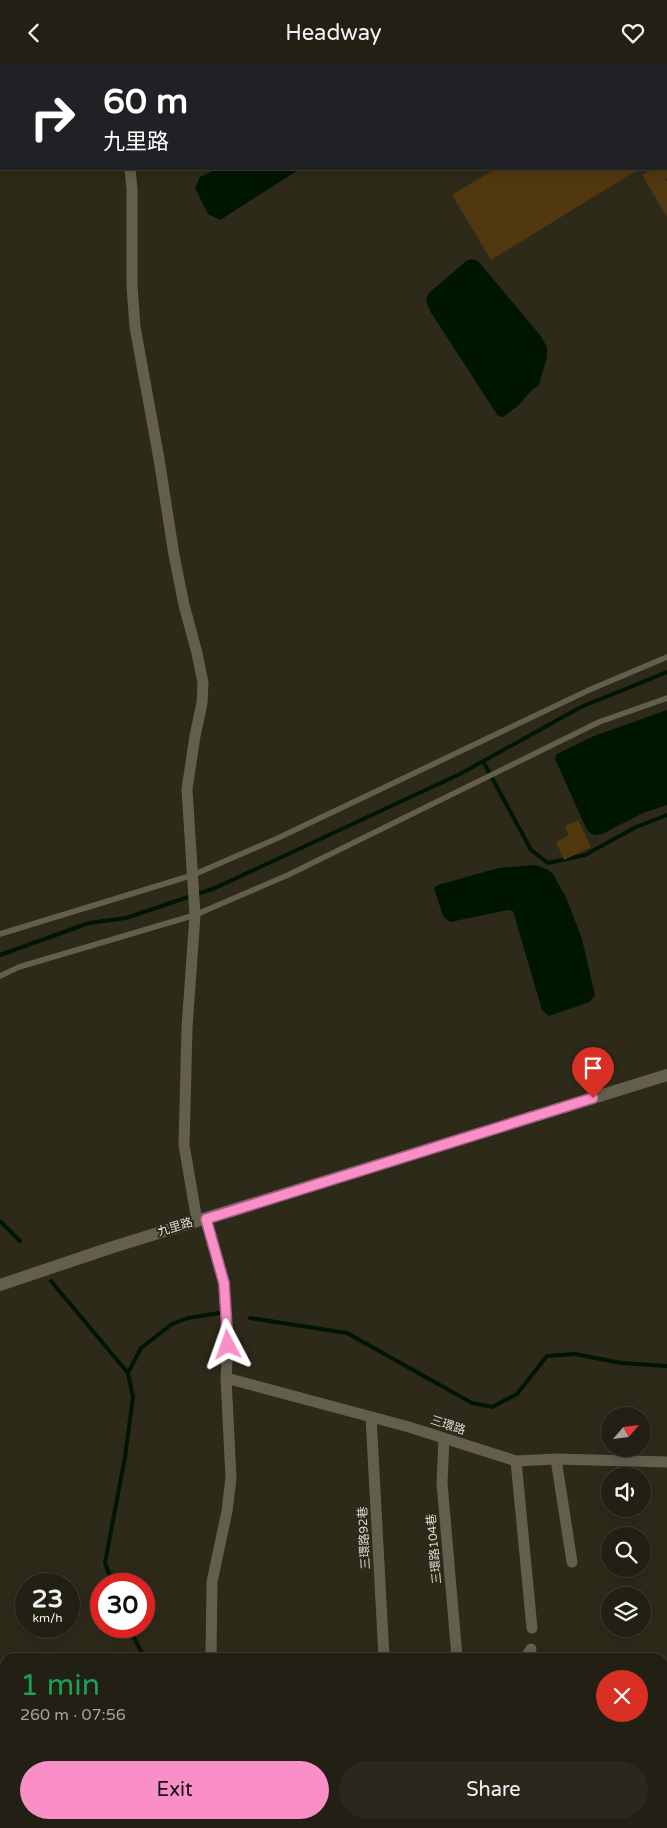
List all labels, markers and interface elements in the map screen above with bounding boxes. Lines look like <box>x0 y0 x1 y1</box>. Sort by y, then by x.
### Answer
icon: back <box>20 19 48 47</box>
icon: heart <box>619 19 647 47</box>
text: Headway <box>285 20 382 46</box>
text: 60 m <box>103 81 188 123</box>
icon: right <box>20 85 85 150</box>
text: 九里路 <box>103 129 169 155</box>
pin <box>572 1047 614 1098</box>
icon: arrive <box>579 1054 607 1082</box>
street label: 九里路 <box>156 1215 194 1239</box>
position arrow <box>201 1318 253 1370</box>
north arrow <box>601 1407 651 1457</box>
map controls <box>601 1407 651 1637</box>
street label: 三環路 <box>429 1413 467 1437</box>
button: sound <box>601 1467 651 1517</box>
street label: 三環路92巷 <box>355 1506 373 1570</box>
street label: 三環路104巷 <box>424 1513 444 1585</box>
button: search <box>601 1527 651 1577</box>
speed limit sign: 30 <box>90 1573 155 1638</box>
text: 23 <box>32 1584 63 1614</box>
button: layers <box>601 1587 651 1637</box>
text: km/h <box>32 1611 63 1625</box>
text: 1 min <box>20 1667 100 1704</box>
button: close <box>596 1670 648 1722</box>
text: 260 m · 07:56 <box>20 1705 126 1725</box>
button: Exit <box>20 1761 329 1819</box>
button: Share <box>339 1761 648 1819</box>

